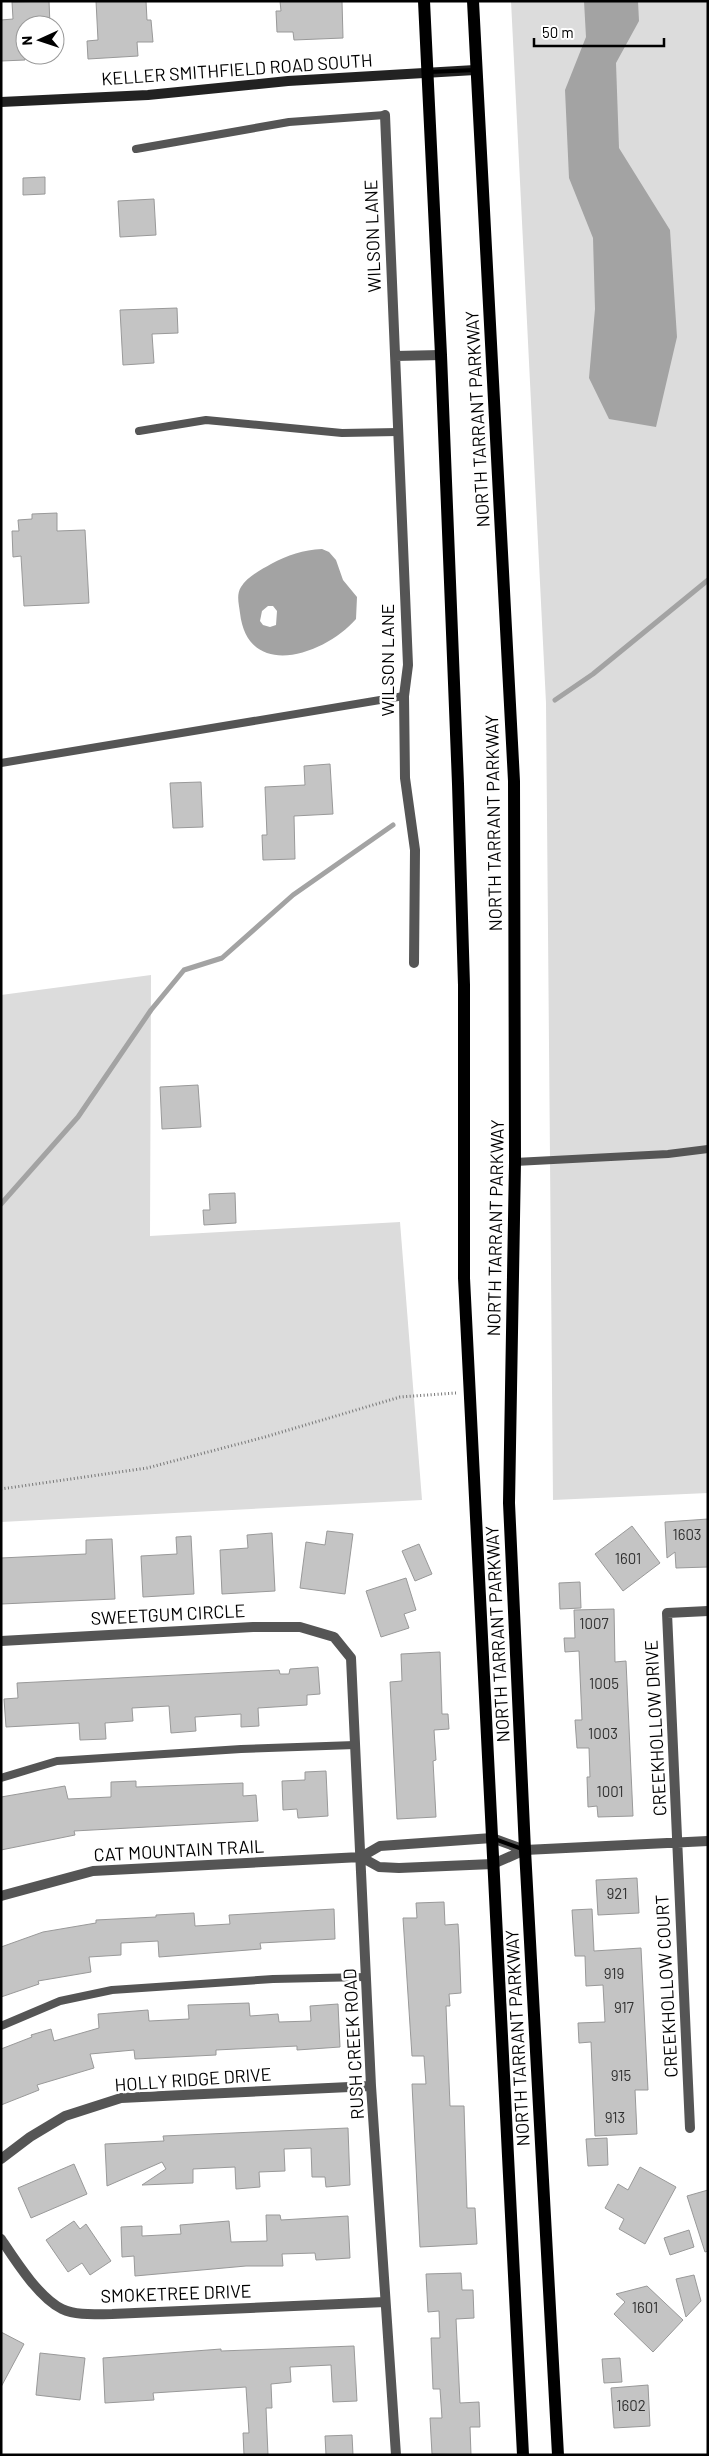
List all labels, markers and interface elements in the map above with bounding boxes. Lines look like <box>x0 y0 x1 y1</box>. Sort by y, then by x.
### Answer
north arrow <box>15 15 65 65</box>
scale bar <box>534 15 664 47</box>
text: 50 m <box>542 23 574 41</box>
text: N <box>18 36 35 46</box>
street label: KELLER SMITHFIELD ROAD SOUTH <box>101 49 373 89</box>
street label: WILSON LANE <box>359 179 385 293</box>
street label: NORTH TARRANT PARKWAY <box>460 310 494 528</box>
street label: WILSON LANE <box>376 604 398 716</box>
street label: NORTH TARRANT PARKWAY <box>480 714 506 932</box>
street label: NORTH TARRANT PARKWAY <box>482 1119 508 1337</box>
street label: NORTH TARRANT PARKWAY <box>480 1525 514 1743</box>
house number: 1603 <box>672 1525 702 1543</box>
house number: 1601 <box>615 1549 641 1567</box>
street label: SWEETGUM CIRCLE <box>90 1599 246 1629</box>
house number: 1007 <box>579 1614 609 1632</box>
street label: CREEKHOLLOW DRIVE <box>639 1639 671 1817</box>
house number: 1005 <box>589 1674 619 1692</box>
house number: 1003 <box>588 1724 618 1742</box>
house number: 1001 <box>596 1782 624 1800</box>
street label: CAT MOUNTAIN TRAIL <box>93 1835 265 1865</box>
house number: 921 <box>607 1884 627 1902</box>
street label: CREEKHOLLOW COURT <box>650 1894 682 2078</box>
street label: NORTH TARRANT PARKWAY <box>500 1929 534 2147</box>
house number: 919 <box>604 1964 624 1982</box>
street label: RUSH CREEK ROAD <box>338 1968 368 2120</box>
house number: 917 <box>614 1998 634 2016</box>
street label: HOLLY RIDGE DRIVE <box>114 2063 272 2095</box>
house number: 915 <box>611 2066 631 2084</box>
house number: 913 <box>605 2108 625 2126</box>
street label: SMOKETREE DRIVE <box>100 2279 252 2307</box>
house number: 1601 <box>632 2298 658 2316</box>
house number: 1602 <box>616 2396 646 2414</box>

